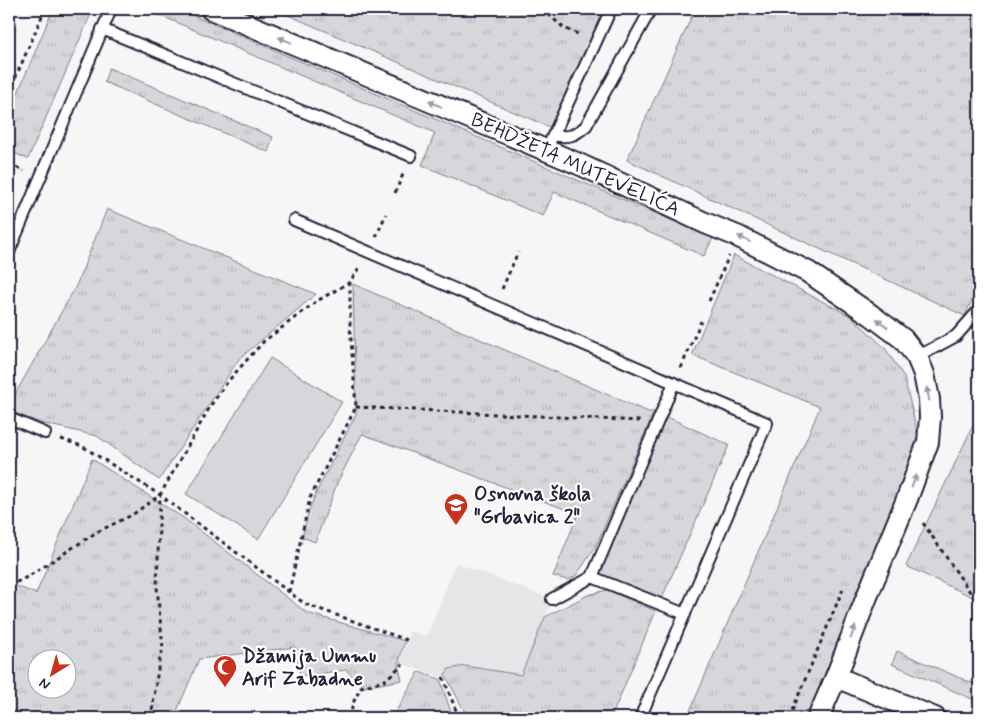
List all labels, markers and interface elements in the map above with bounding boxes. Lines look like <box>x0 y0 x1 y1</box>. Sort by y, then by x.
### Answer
one-way arrow <box>278 36 292 44</box>
one-way arrow <box>428 99 442 107</box>
street label: BEHDŽETA MUTEVELIĆA <box>466 106 684 223</box>
one-way arrow <box>737 235 751 243</box>
one-way arrow <box>876 318 889 329</box>
one-way arrow <box>923 385 931 401</box>
one-way arrow <box>910 473 918 488</box>
place label: Osnovna škola "Grbavica 2" <box>474 481 591 531</box>
school or university icon: Osnovna škola "Grbavica 2" <box>443 492 469 526</box>
one-way arrow <box>850 624 857 639</box>
place label: Džamija Ummu Arif Zabadne <box>242 643 376 693</box>
north arrow <box>28 650 78 700</box>
mosque icon: Džamija Ummu Arif Zabadne <box>212 654 238 688</box>
text: N <box>36 674 54 694</box>

